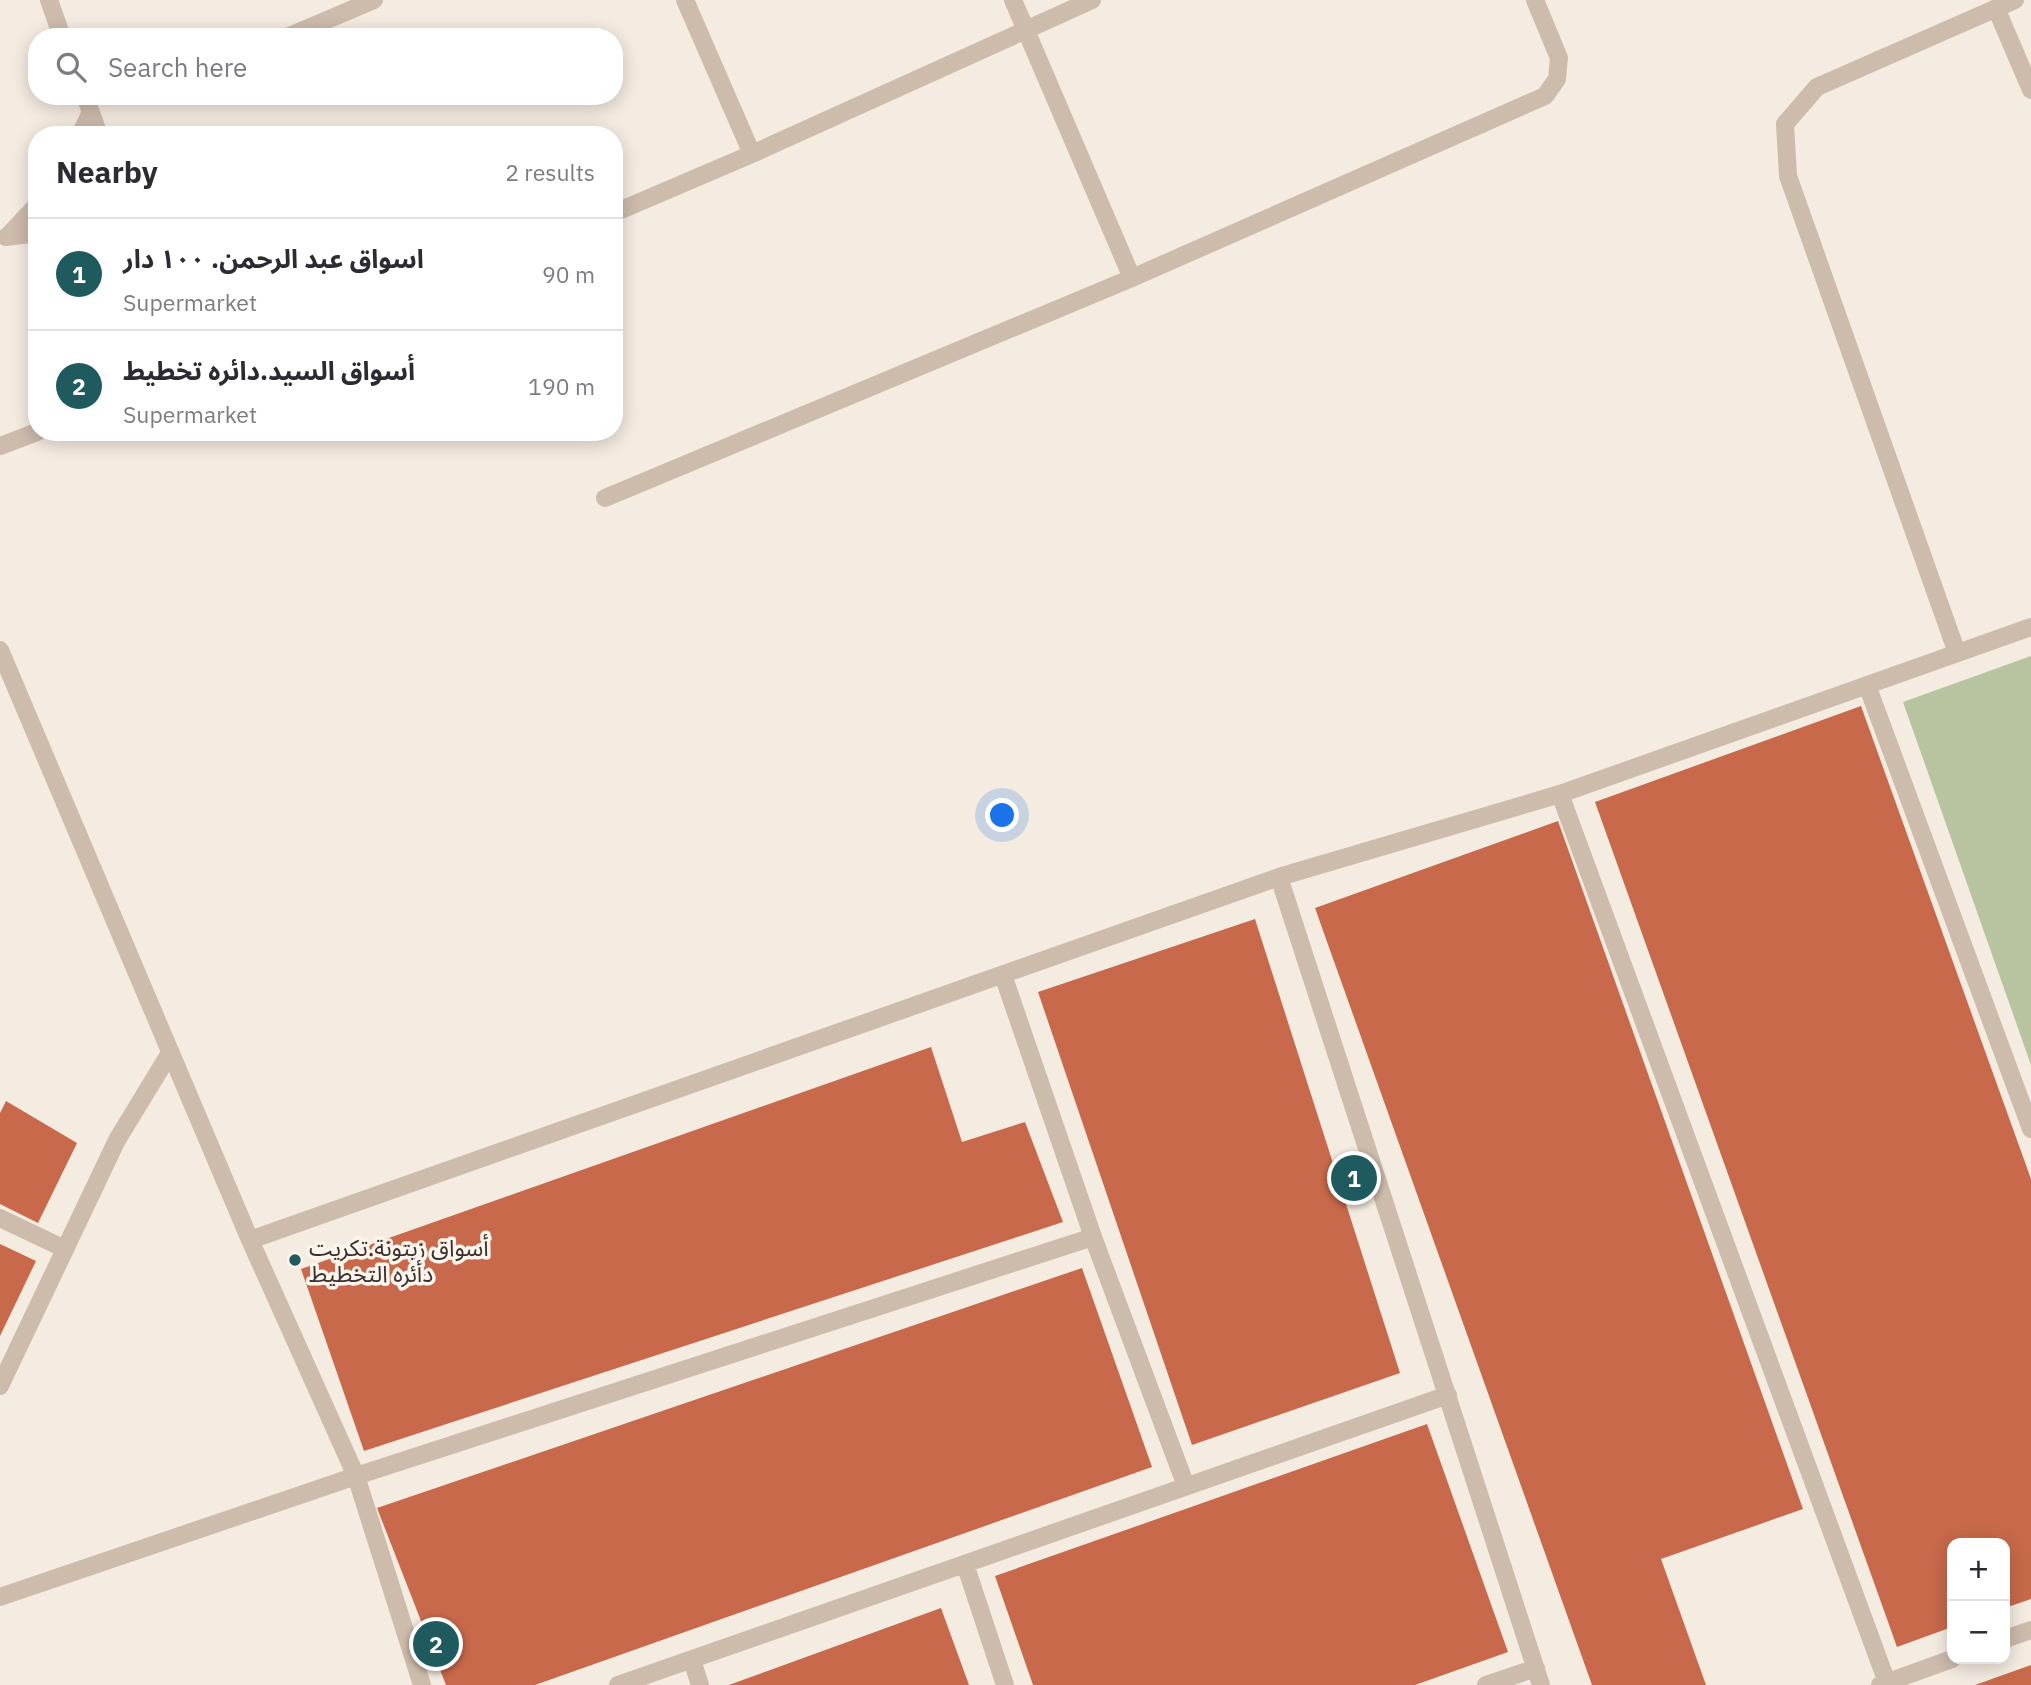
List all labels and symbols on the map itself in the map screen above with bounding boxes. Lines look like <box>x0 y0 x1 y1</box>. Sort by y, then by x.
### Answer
your location <box>985 798 1019 832</box>
pin: 1 <box>1331 1152 1377 1204</box>
place label: أسواق زيتونة.تكريت دأئره التخطيط <box>309 1232 489 1288</box>
marker: أسواق زيتونة.تكريت دأئره التخطيط <box>287 1252 303 1268</box>
pin: 2 <box>413 1618 459 1670</box>

